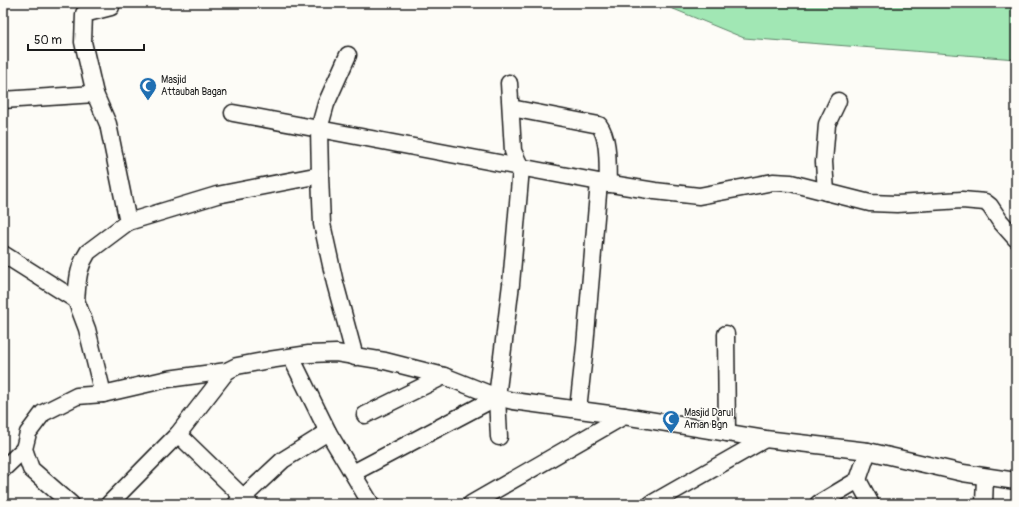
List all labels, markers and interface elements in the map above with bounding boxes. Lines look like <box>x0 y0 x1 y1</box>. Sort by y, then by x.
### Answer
scale bar <box>28 26 144 52</box>
text: 50 m <box>34 33 62 48</box>
place label: Masjid Attaubah Bagan <box>161 74 227 98</box>
mosque icon: Masjid Attaubah Bagan <box>138 76 158 101</box>
place label: Masjid Darul Aman Bgn <box>684 407 733 431</box>
mosque icon: Masjid Darul Aman Bgn <box>661 409 681 434</box>

